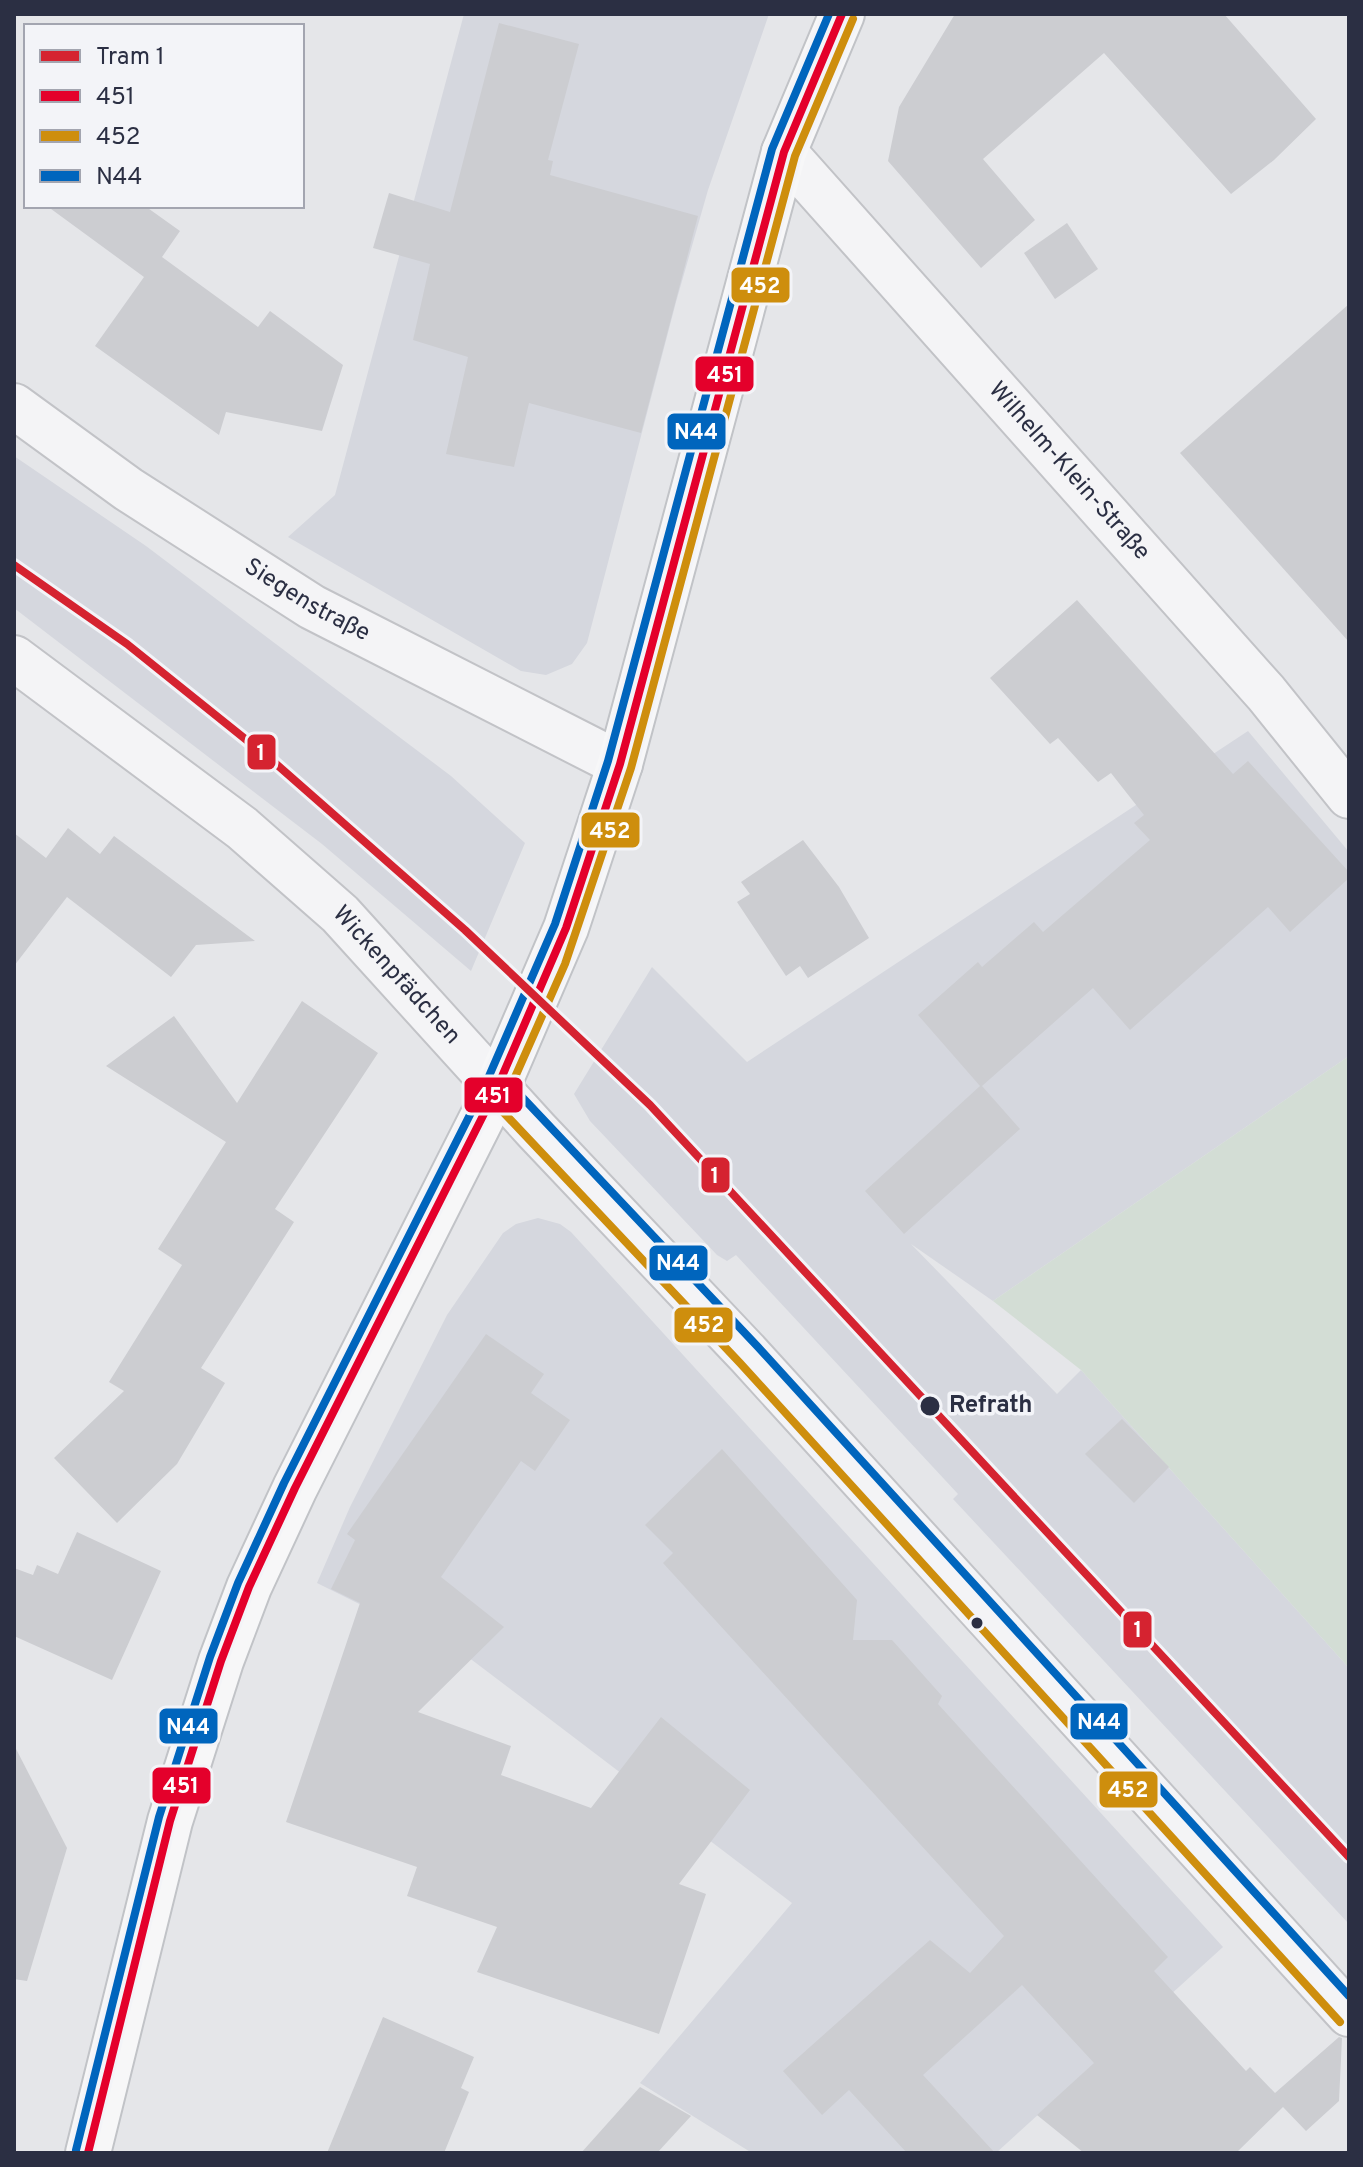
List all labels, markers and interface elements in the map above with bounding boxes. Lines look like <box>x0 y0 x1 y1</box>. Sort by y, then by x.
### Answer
legend <box>24 24 304 208</box>
text: Tram 1 <box>96 43 165 73</box>
text: 451 <box>96 83 135 113</box>
text: 452 <box>96 123 140 153</box>
text: N44 <box>96 163 142 193</box>
line badge: 452 <box>730 266 791 304</box>
text: 452 <box>739 274 781 301</box>
line badge: 451 <box>694 355 755 393</box>
text: 451 <box>707 363 743 390</box>
street label: Wilhelm-Klein-Straße <box>981 376 1156 567</box>
line badge: N44 <box>666 412 727 451</box>
text: N44 <box>674 420 718 447</box>
street label: Siegenstraße <box>238 552 375 649</box>
line badge: 1 <box>246 733 277 771</box>
text: 1 <box>257 741 265 768</box>
line badge: 452 <box>580 811 641 849</box>
text: 452 <box>589 819 631 846</box>
street label: Wickenpfädchen <box>325 900 467 1051</box>
line badge: 451 <box>463 1076 524 1114</box>
text: 451 <box>475 1084 511 1111</box>
line badge: 1 <box>700 1156 731 1194</box>
text: 1 <box>711 1164 719 1191</box>
line badge: N44 <box>648 1244 709 1282</box>
text: N44 <box>656 1251 700 1278</box>
line badge: 452 <box>673 1306 734 1344</box>
text: 452 <box>683 1313 725 1340</box>
place label: Refrath <box>949 1391 1032 1421</box>
marker: Refrath <box>918 1394 942 1418</box>
line badge: 1 <box>1122 1610 1153 1649</box>
unlabelled marker <box>969 1615 985 1631</box>
text: 1 <box>1134 1618 1142 1645</box>
line badge: N44 <box>1069 1702 1129 1741</box>
line badge: N44 <box>158 1707 219 1745</box>
text: N44 <box>1077 1710 1121 1737</box>
text: N44 <box>166 1715 210 1742</box>
line badge: 451 <box>151 1766 212 1805</box>
line badge: 452 <box>1098 1770 1159 1809</box>
text: 451 <box>163 1774 199 1801</box>
text: 452 <box>1107 1778 1149 1805</box>

